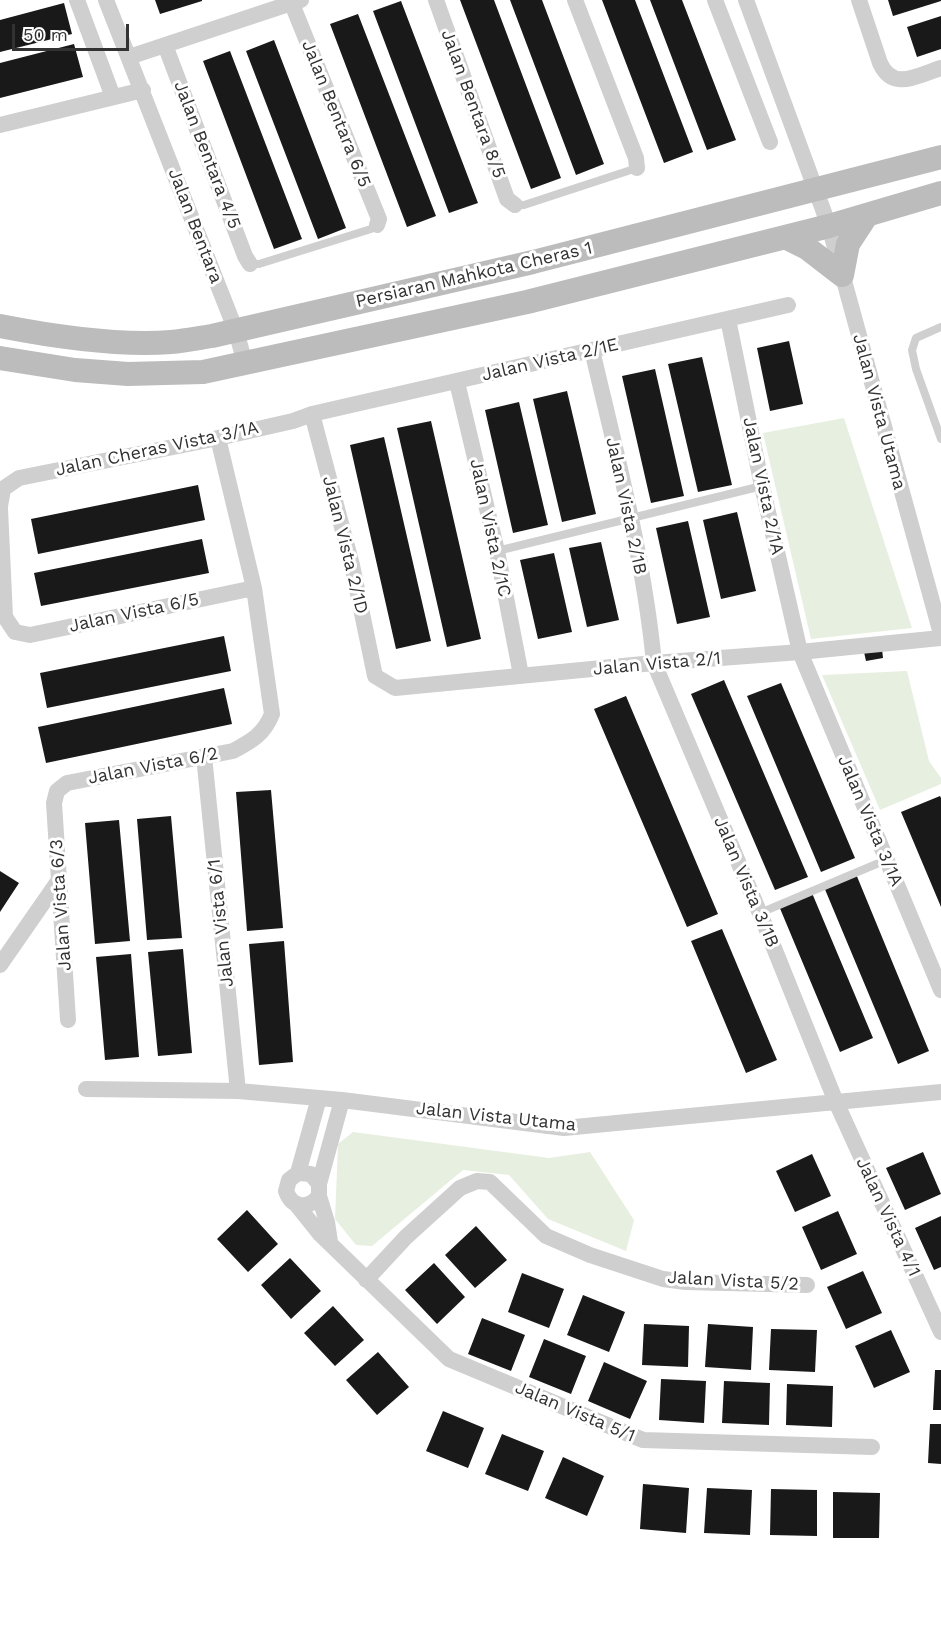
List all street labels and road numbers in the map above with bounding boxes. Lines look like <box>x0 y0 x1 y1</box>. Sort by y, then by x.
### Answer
street label: Jalan Bentara 8/5 <box>436 27 510 181</box>
street label: Jalan Bentara 6/5 <box>297 37 375 191</box>
street label: Jalan Bentara 4/5 <box>169 78 245 232</box>
street label: Jalan Bentara <box>163 166 227 286</box>
street label: Persiaran Mahkota Cheras 1 <box>354 237 594 313</box>
street label: Jalan Vista Utama <box>848 332 910 492</box>
street label: Jalan Vista 2/1E <box>480 334 620 386</box>
street label: Jalan Vista 2/1A <box>738 415 788 557</box>
street label: Jalan Cheras Vista 3/1A <box>54 417 260 481</box>
street label: Jalan Vista 2/1B <box>601 435 651 577</box>
street label: Jalan Vista 2/1C <box>465 457 515 599</box>
street label: Jalan Vista 2/1D <box>317 474 373 616</box>
street label: Jalan Vista 6/5 <box>67 589 201 637</box>
street label: Jalan Vista 2/1 <box>592 648 722 680</box>
street label: Jalan Vista 6/2 <box>86 743 220 789</box>
street label: Jalan Vista 3/1A <box>833 752 907 890</box>
street label: Jalan Vista 3/1B <box>709 813 783 951</box>
street label: Jalan Vista 6/3 <box>46 838 76 972</box>
street label: Jalan Vista 6/1 <box>204 858 238 988</box>
street label: Jalan Vista Utama <box>415 1098 577 1136</box>
street label: Jalan Vista 4/1 <box>851 1154 925 1280</box>
street label: Jalan Vista 5/2 <box>667 1267 799 1295</box>
street label: Jalan Vista 5/1 <box>512 1377 638 1447</box>

